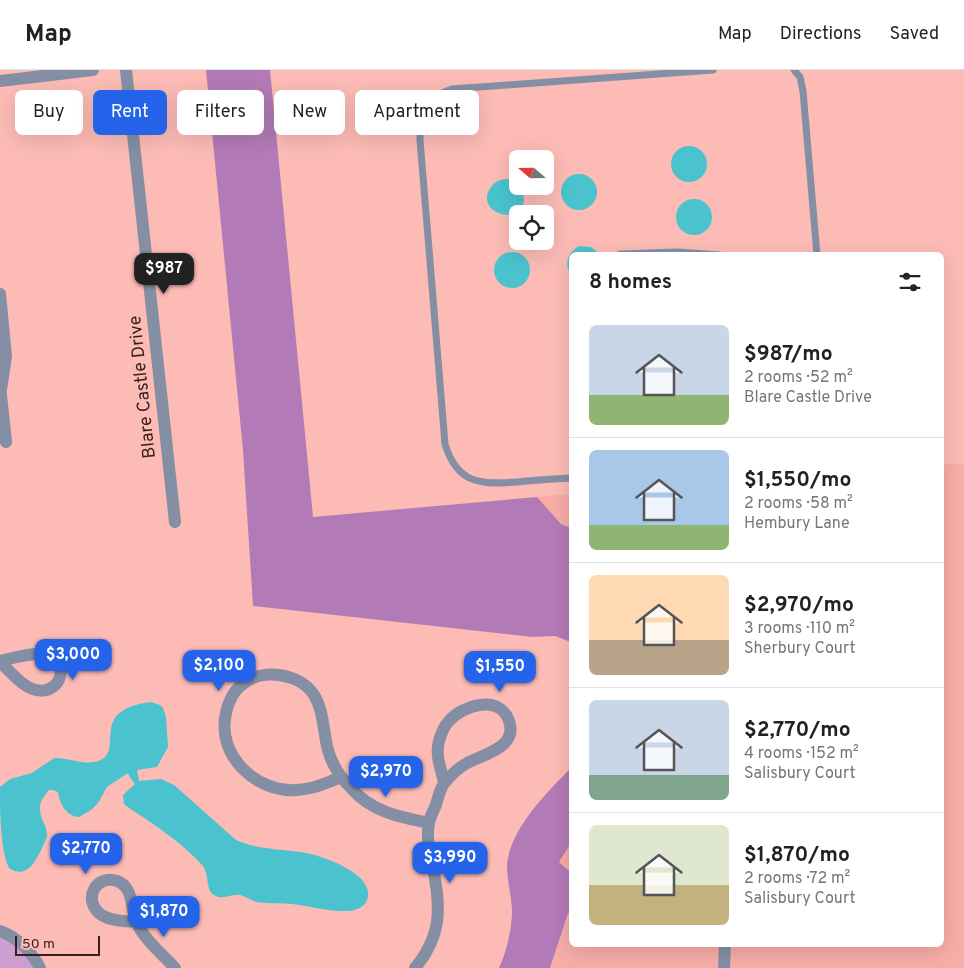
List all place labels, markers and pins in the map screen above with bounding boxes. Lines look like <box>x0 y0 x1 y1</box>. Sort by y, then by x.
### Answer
pin: $987 <box>134 252 194 295</box>
pin: $3,000 <box>32 638 114 681</box>
pin: $2,100 <box>178 650 260 692</box>
pin: $1,550 <box>459 650 541 693</box>
pin: $2,970 <box>345 756 427 798</box>
pin: $2,770 <box>45 832 127 875</box>
pin: $3,990 <box>409 842 491 884</box>
pin: $1,870 <box>123 896 205 938</box>

